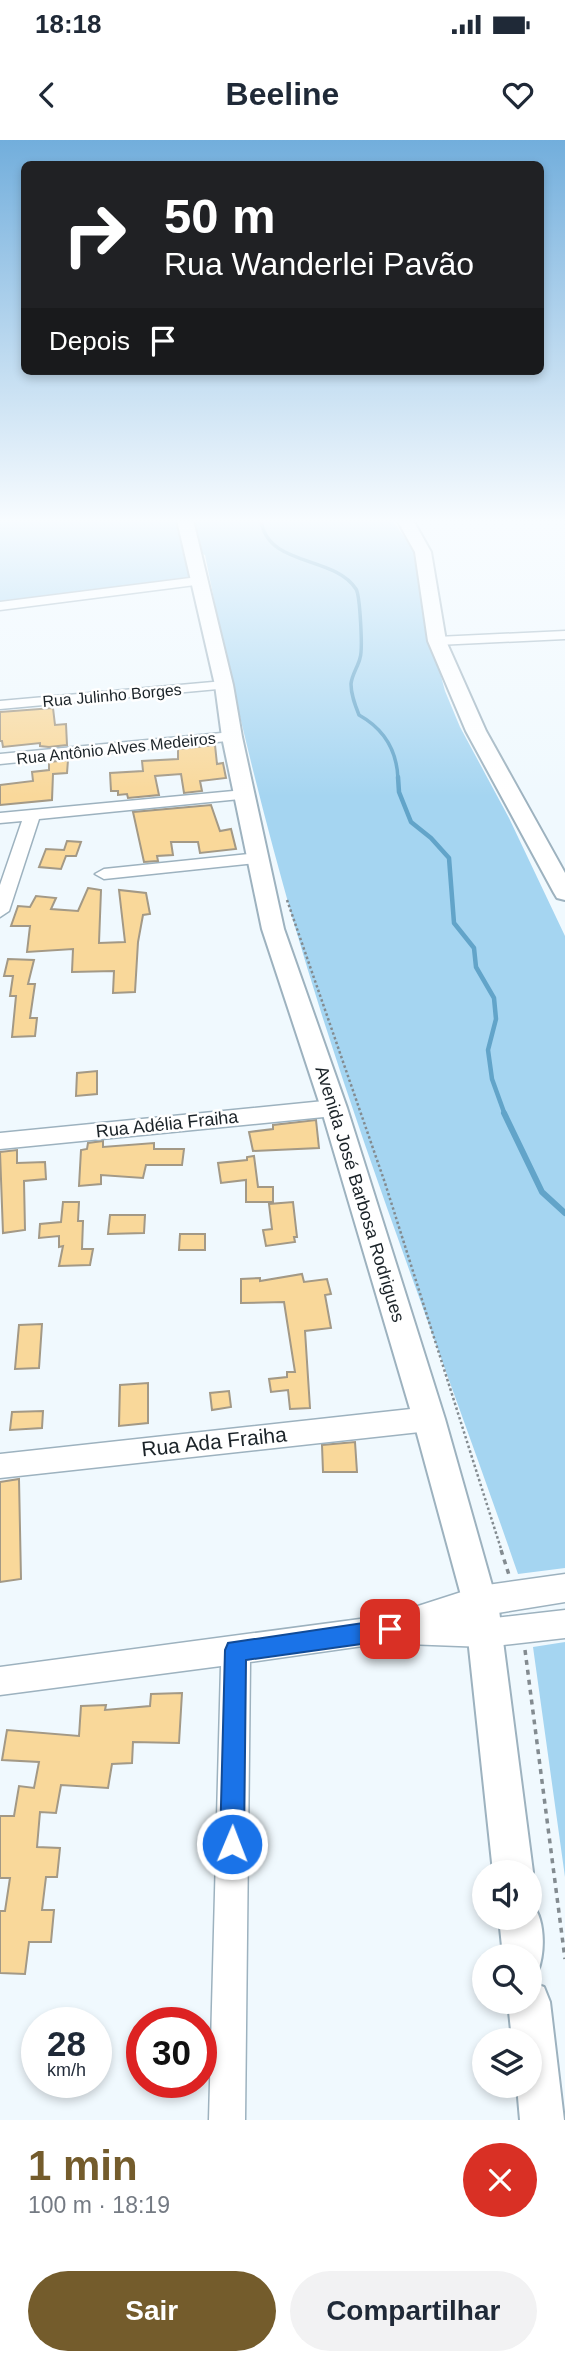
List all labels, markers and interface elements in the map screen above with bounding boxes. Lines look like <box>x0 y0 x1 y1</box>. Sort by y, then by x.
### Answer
text: 18:18 <box>35 9 102 39</box>
icon: back <box>28 76 66 114</box>
text: Beeline <box>226 76 339 112</box>
icon: heart <box>499 76 537 114</box>
icon: right <box>49 189 140 280</box>
text: 50 m <box>164 189 276 243</box>
text: Rua Wanderlei Pavão <box>164 246 474 282</box>
icon: arrive <box>144 322 182 360</box>
text: Depois <box>49 326 130 356</box>
street label: Rua Julinho Borges <box>42 681 182 710</box>
street label: Rua Antônio Alves Medeiros <box>16 730 216 767</box>
street label: Avenida José Barbosa Rodrigues <box>311 1063 409 1325</box>
street label: Rua Adélia Fraiha <box>95 1106 240 1141</box>
street label: Rua Ada Fraiha <box>140 1422 288 1461</box>
pin <box>360 1599 420 1659</box>
icon: arrive <box>371 1610 409 1648</box>
position arrow <box>195 1807 269 1881</box>
map controls <box>472 1860 542 2098</box>
button: sound <box>472 1860 542 1930</box>
button: search <box>472 1944 542 2014</box>
speed limit sign: 30 <box>126 2007 217 2098</box>
text: 28 <box>47 2024 86 2063</box>
button: layers <box>472 2028 542 2098</box>
text: km/h <box>47 2060 86 2080</box>
text: 1 min <box>28 2142 138 2189</box>
button: close <box>463 2143 537 2217</box>
text: 100 m · 18:19 <box>28 2192 170 2218</box>
button: Sair <box>28 2271 276 2351</box>
button: Compartilhar <box>290 2271 537 2351</box>

